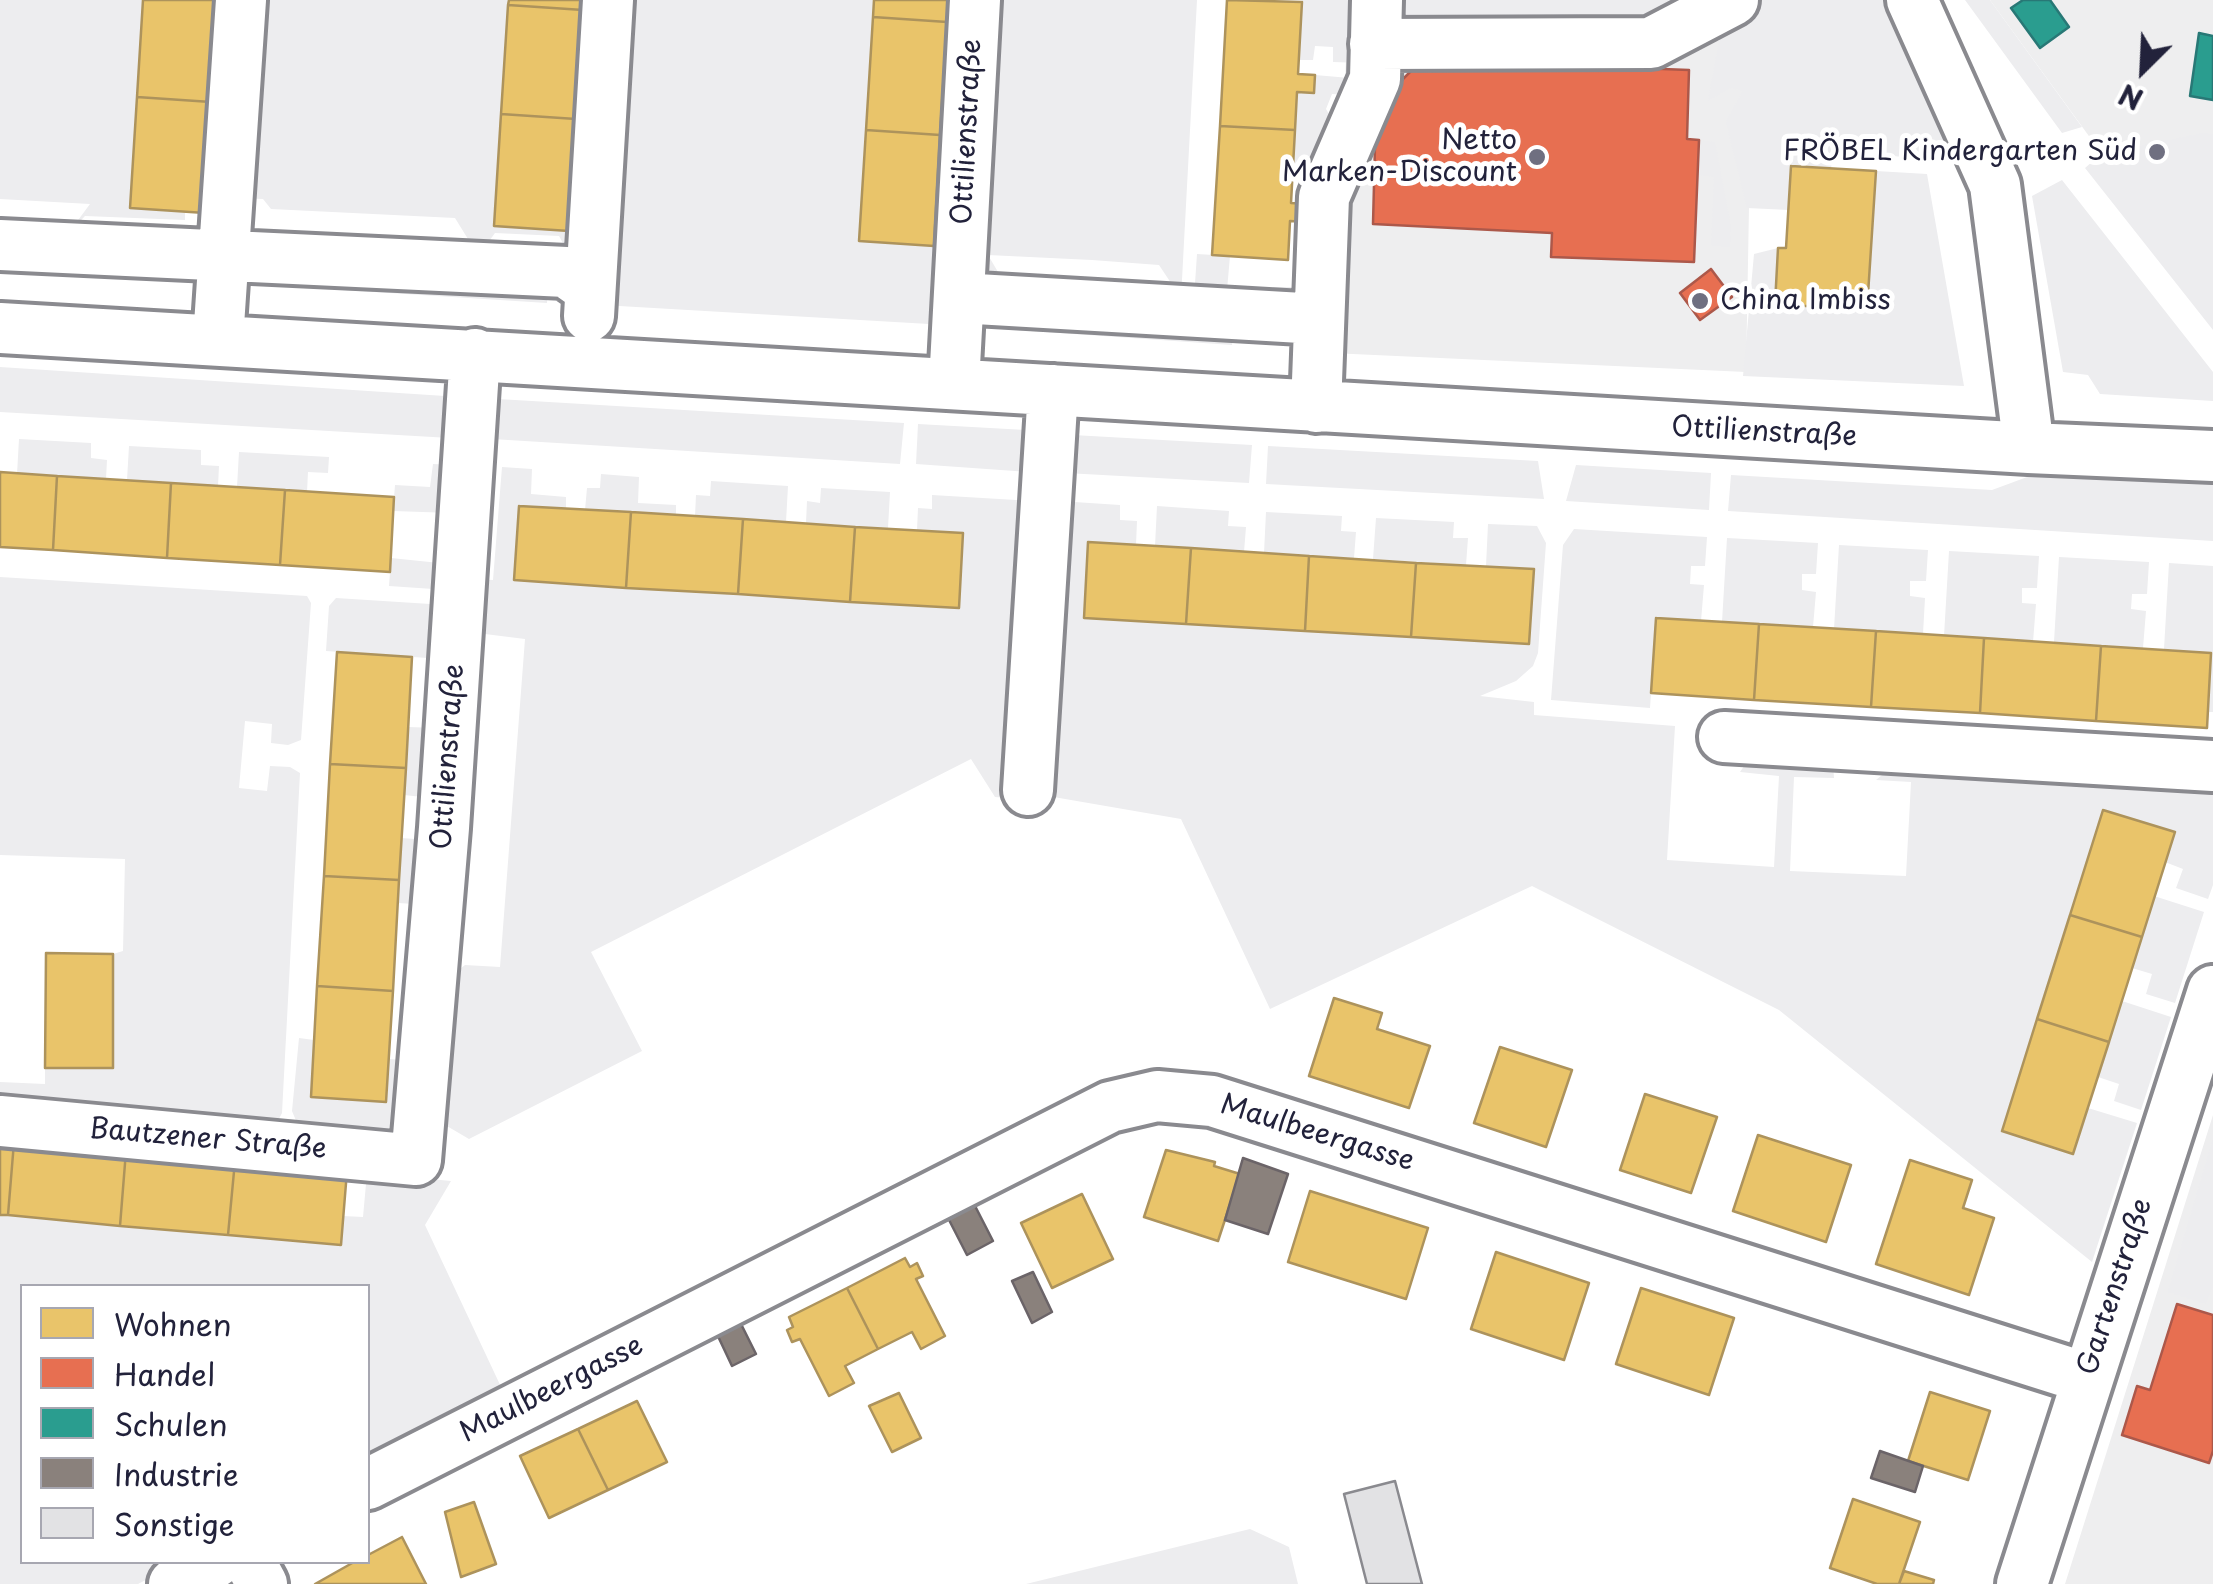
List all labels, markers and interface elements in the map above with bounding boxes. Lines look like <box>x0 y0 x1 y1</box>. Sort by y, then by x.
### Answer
north arrow <box>2093 20 2193 120</box>
street label: Ottilienstraße <box>946 38 990 226</box>
text: N <box>2112 74 2149 122</box>
place label: Netto Marken-Discount <box>1282 124 1517 190</box>
place label: FRÖBEL Kindergarten Süd <box>1783 135 2137 169</box>
marker: FRÖBEL Kindergarten Süd <box>2146 141 2168 163</box>
marker: Netto Marken-Discount <box>1526 146 1548 168</box>
place label: China Imbiss <box>1720 284 1891 318</box>
marker: China Imbiss <box>1689 290 1711 312</box>
street label: Ottilienstraße <box>1670 411 1858 455</box>
street label: Ottilienstraße <box>426 663 472 851</box>
street label: Maulbeergasse <box>1216 1089 1418 1179</box>
street label: Bautzener Straße <box>88 1113 328 1167</box>
street label: Gartenstraße <box>2072 1194 2160 1380</box>
legend <box>20 1284 370 1564</box>
text: Wohnen <box>114 1301 231 1346</box>
street label: Maulbeergasse <box>455 1329 649 1451</box>
text: Handel <box>114 1351 215 1396</box>
text: Schulen <box>114 1401 228 1446</box>
text: Industrie <box>114 1451 239 1496</box>
text: Sonstige <box>114 1501 235 1546</box>

